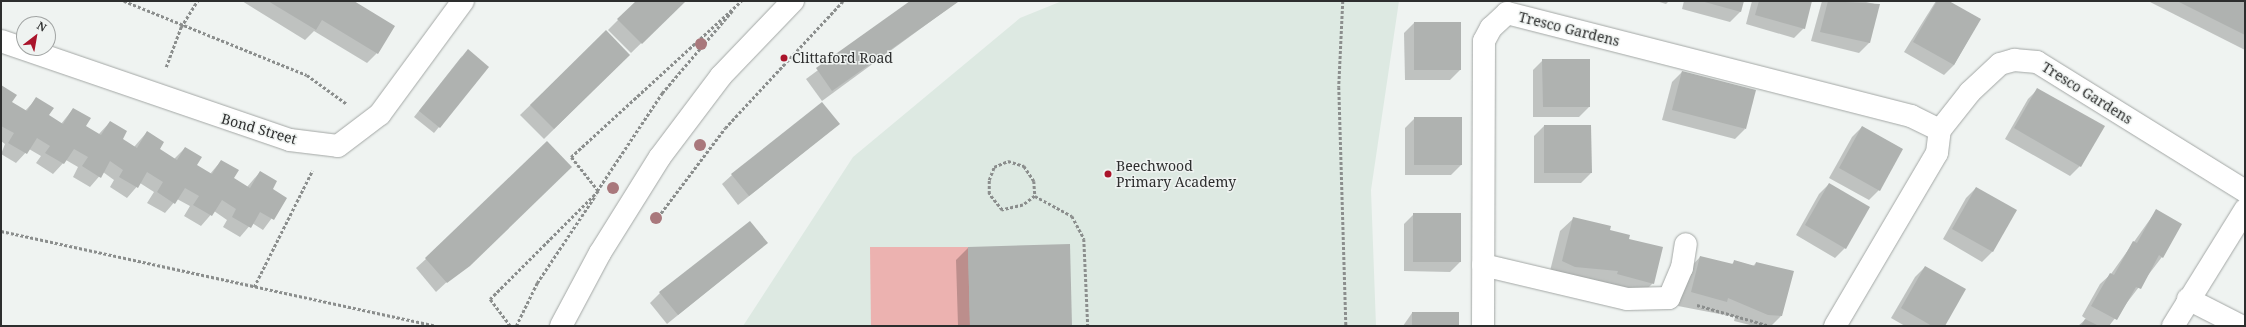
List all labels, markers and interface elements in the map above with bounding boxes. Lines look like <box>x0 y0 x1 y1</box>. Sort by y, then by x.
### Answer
street label: Tresco Gardens <box>1517 8 1621 50</box>
north arrow <box>16 16 56 56</box>
text: N <box>34 17 49 35</box>
place label: Clittaford Road <box>792 50 893 66</box>
marker: Clittaford Road <box>779 53 789 63</box>
street label: Tresco Gardens <box>2039 58 2135 128</box>
street label: Bond Street <box>219 110 299 148</box>
place label: Beechwood Primary Academy <box>1116 158 1236 190</box>
marker: Beechwood Primary Academy <box>1103 169 1113 179</box>

